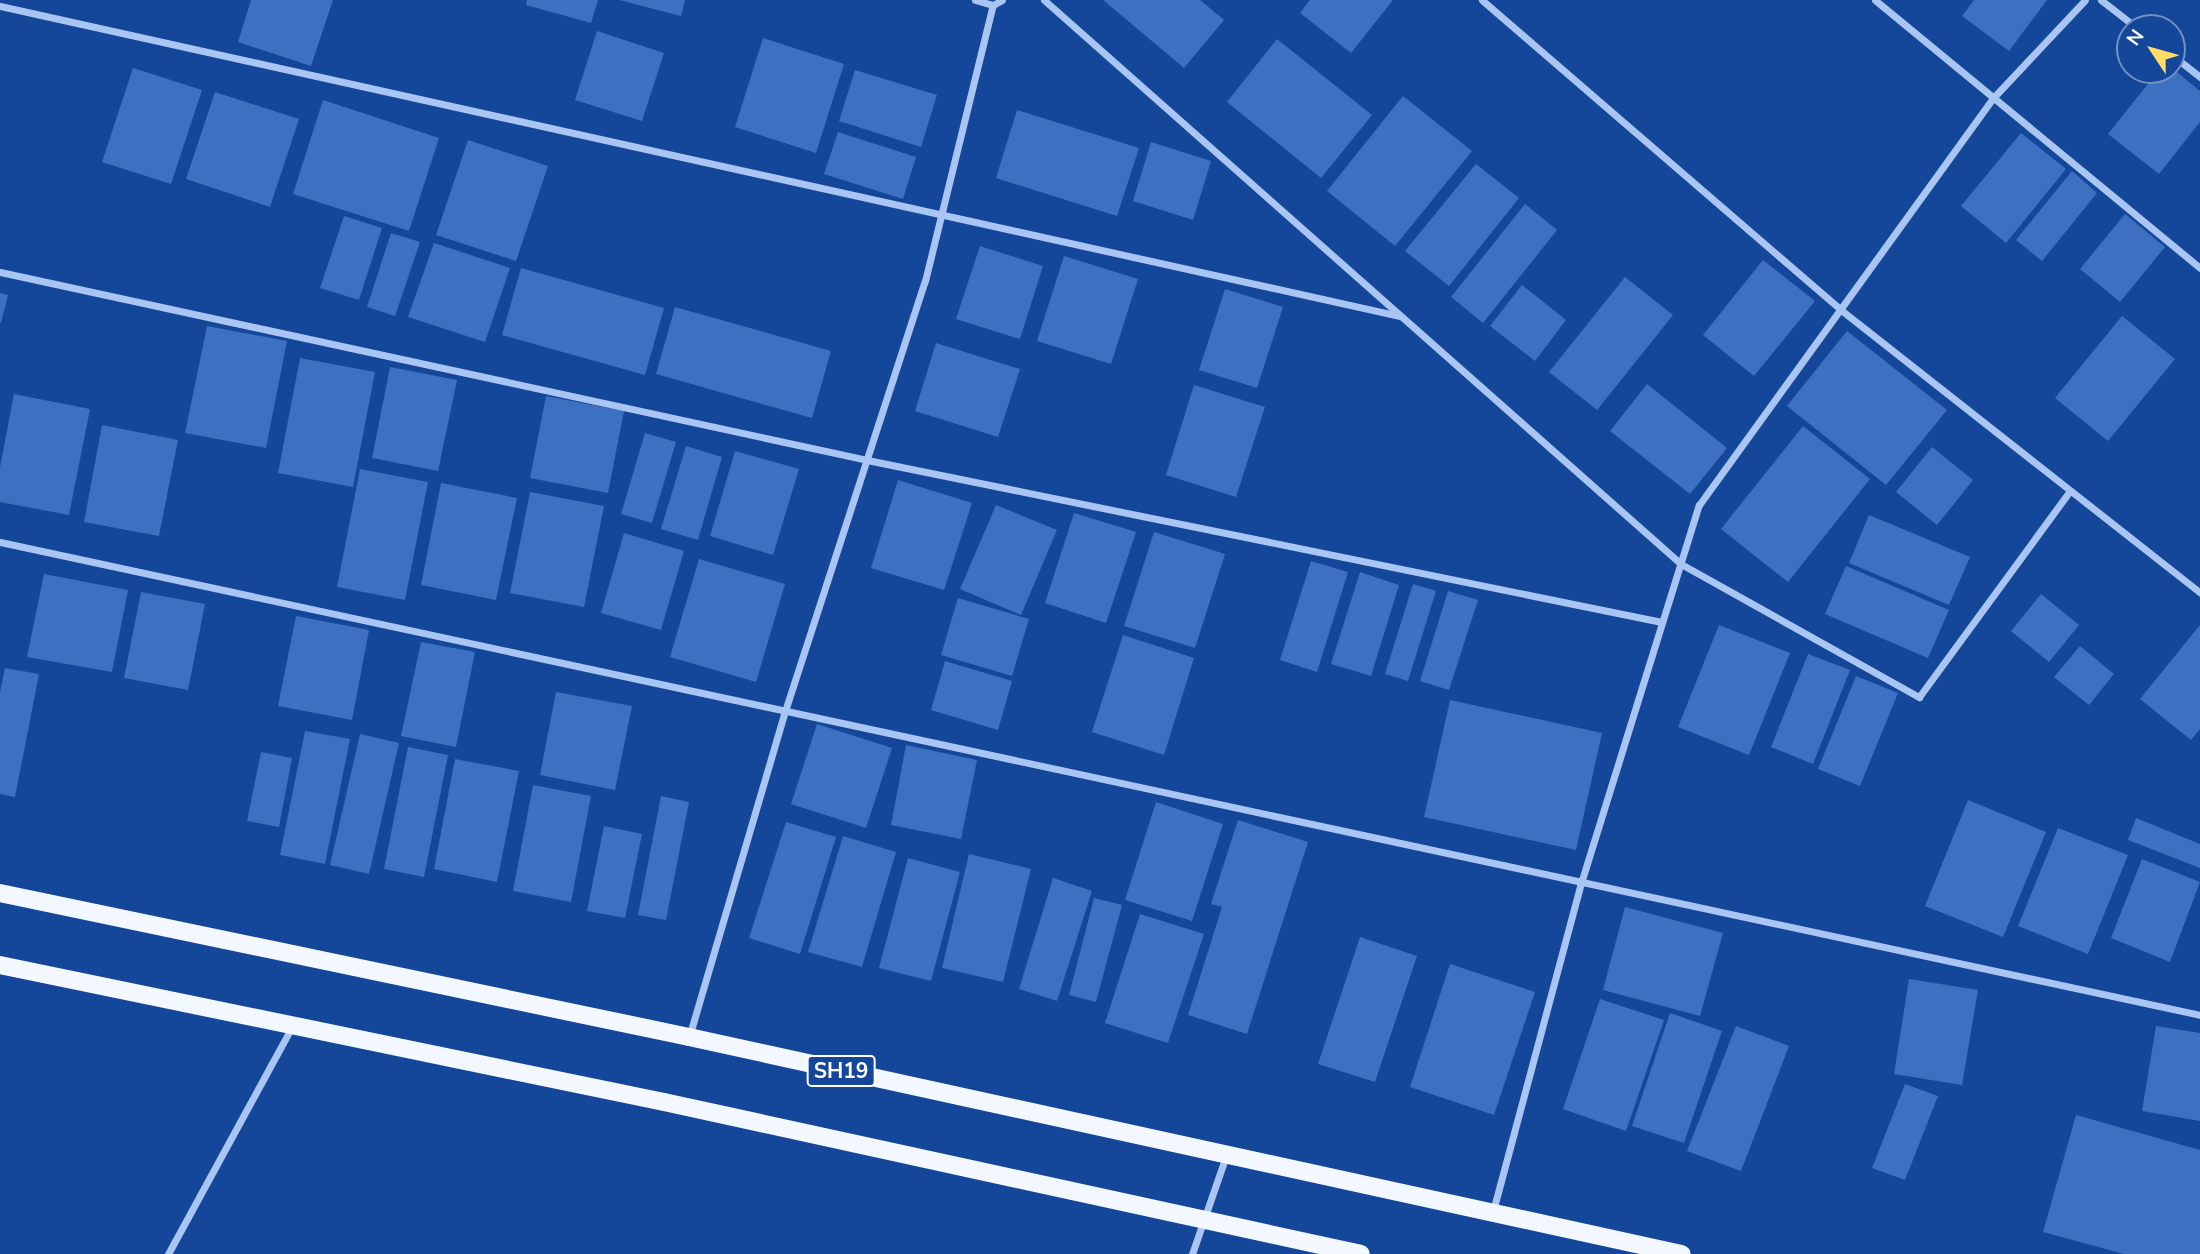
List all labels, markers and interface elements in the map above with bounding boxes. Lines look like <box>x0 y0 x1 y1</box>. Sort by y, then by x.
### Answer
north arrow <box>2116 14 2186 84</box>
text: N <box>2121 24 2150 51</box>
road number: SH19 <box>806 1054 876 1088</box>

